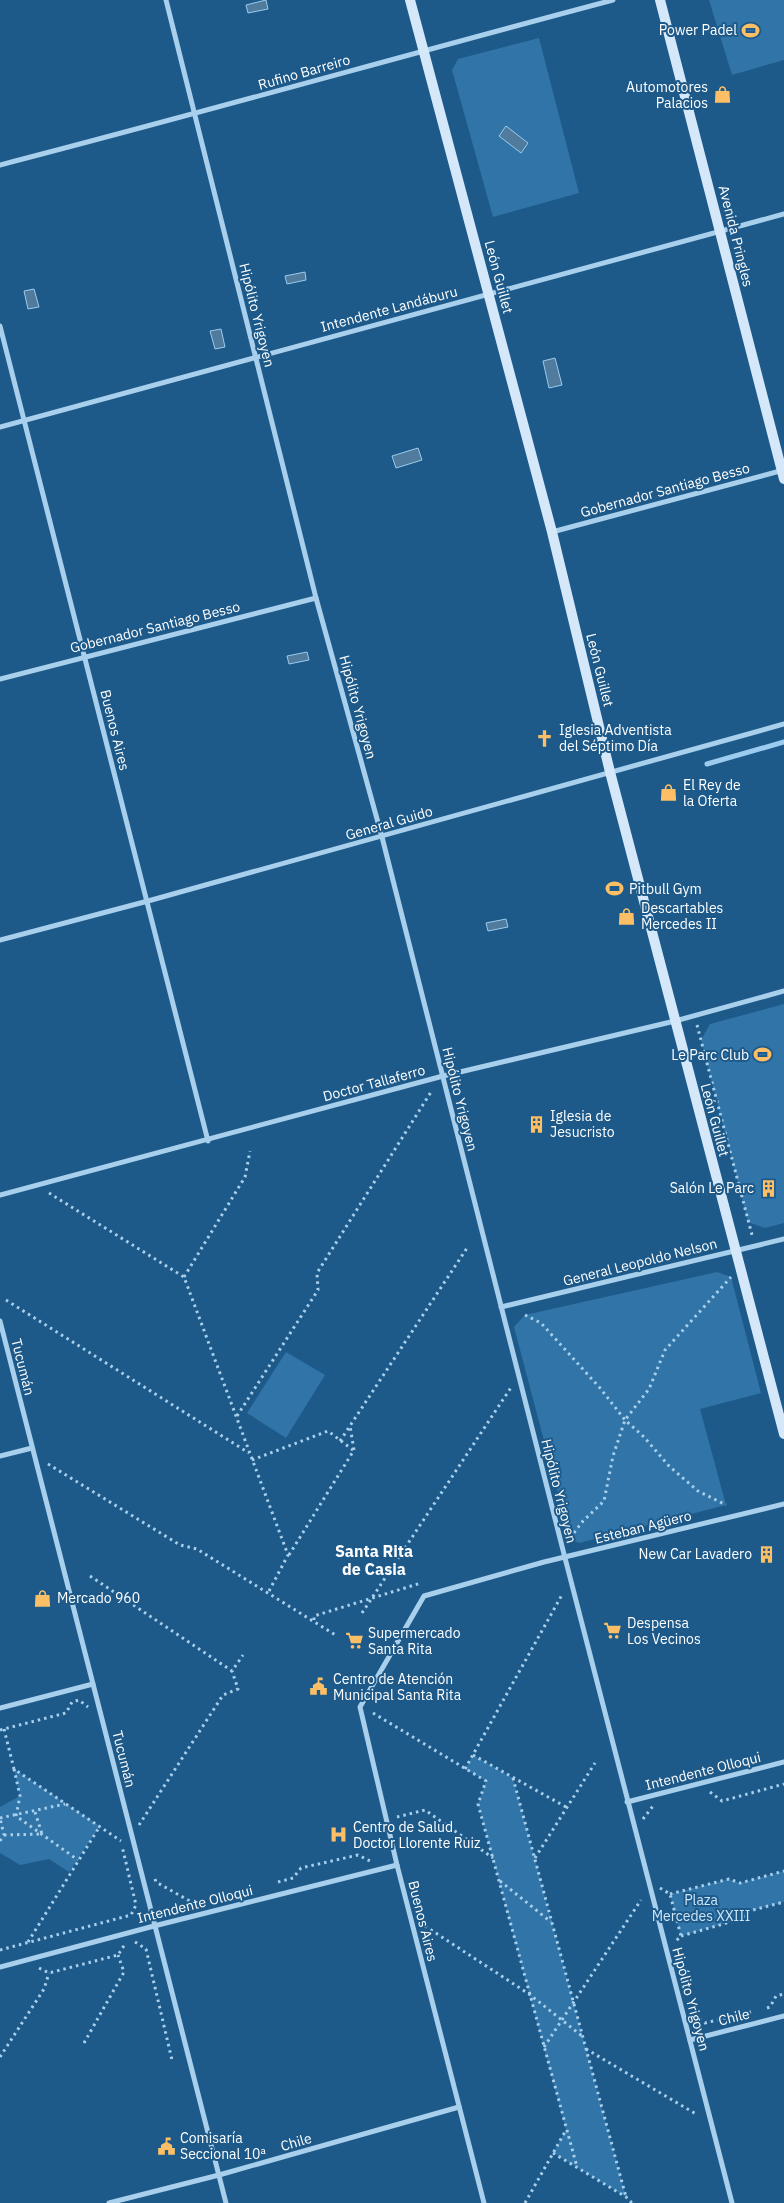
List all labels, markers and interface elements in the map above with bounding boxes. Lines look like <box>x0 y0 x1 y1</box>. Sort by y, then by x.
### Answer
sports icon: Power Padel <box>741 20 761 40</box>
place label: Power Padel <box>659 21 737 39</box>
street label: Rufino Barreiro <box>256 50 352 94</box>
place label: Automotores Palacios <box>626 78 708 112</box>
shop icon: Automotores Palacios <box>712 85 732 105</box>
street label: Avenida Pringles <box>715 183 757 289</box>
street label: León Guillet <box>481 238 517 316</box>
street label: Hipólito Yrigoyen <box>235 261 279 369</box>
street label: Intendente Landáburu <box>319 282 459 336</box>
street label: Gobernador Santiago Besso <box>578 459 752 521</box>
street label: Gobernador Santiago Besso <box>68 597 242 657</box>
street label: León Guillet <box>582 631 618 709</box>
street label: Hipólito Yrigoyen <box>336 653 380 761</box>
street label: Buenos Aires <box>96 688 134 772</box>
place label: Iglesia Adventista del Séptimo Día <box>559 721 672 755</box>
church icon: Iglesia Adventista del Séptimo Día <box>535 728 555 748</box>
place label: El Rey de la Oferta <box>683 776 741 810</box>
shop icon: El Rey de la Oferta <box>659 783 679 803</box>
street label: General Guido <box>343 802 435 844</box>
sports icon: Pitbull Gym <box>605 879 625 899</box>
place label: Pitbull Gym <box>629 880 702 898</box>
place label: Descartables Mercedes II <box>641 899 724 933</box>
shop icon: Descartables Mercedes II <box>617 906 637 926</box>
street label: Hipólito Yrigoyen <box>438 1045 482 1153</box>
sports icon: Le Parc Club <box>753 1045 773 1065</box>
place label: Le Parc Club <box>671 1046 749 1064</box>
street label: Doctor Tallaferro <box>321 1061 427 1105</box>
street label: León Guillet <box>697 1081 733 1159</box>
place label: Iglesia de Jesucristo <box>550 1107 615 1141</box>
building icon: Iglesia de Jesucristo <box>526 1114 546 1134</box>
building icon: Salón Le Parc <box>758 1178 778 1198</box>
place label: Salón Le Parc <box>670 1179 754 1197</box>
street label: General Leopoldo Nelson <box>561 1234 719 1290</box>
street label: Tucumán <box>7 1337 39 1397</box>
street label: Hipólito Yrigoyen <box>537 1437 581 1545</box>
street label: Esteban Agüero <box>593 1506 693 1548</box>
district label: Santa Rita de Casia <box>335 1541 413 1579</box>
building icon: New Car Lavadero <box>756 1544 776 1564</box>
place label: New Car Lavadero <box>639 1545 752 1563</box>
shop icon: Mercado 960 <box>33 1588 53 1608</box>
place label: Mercado 960 <box>57 1589 140 1607</box>
place label: Despensa Los Vecinos <box>627 1614 701 1648</box>
supermarket icon: Despensa Los Vecinos <box>603 1621 623 1641</box>
place label: Supermercado Santa Rita <box>368 1624 461 1658</box>
supermarket icon: Supermercado Santa Rita <box>344 1631 364 1651</box>
place label: Centro de Atención Municipal Santa Rita <box>333 1670 462 1704</box>
public building icon: Centro de Atención Municipal Santa Rita <box>309 1677 329 1697</box>
street label: Tucumán <box>108 1729 140 1789</box>
street label: Intendente Olloqui <box>643 1748 763 1794</box>
place label: Centro de Salud Doctor Llorente Ruiz <box>353 1818 481 1852</box>
hospital icon: Centro de Salud Doctor Llorente Ruiz <box>329 1825 349 1845</box>
street label: Buenos Aires <box>404 1879 442 1963</box>
street label: Intendente Olloqui <box>135 1881 255 1927</box>
park label: Plaza Mercedes XXIII <box>652 1891 750 1925</box>
street label: Hipólito Yrigoyen <box>669 1945 713 2053</box>
street label: Chile <box>716 2004 752 2030</box>
place label: Comisaría Seccional 10ª <box>180 2129 266 2163</box>
street label: Chile <box>278 2129 314 2155</box>
public building icon: Comisaría Seccional 10ª <box>156 2136 176 2156</box>

